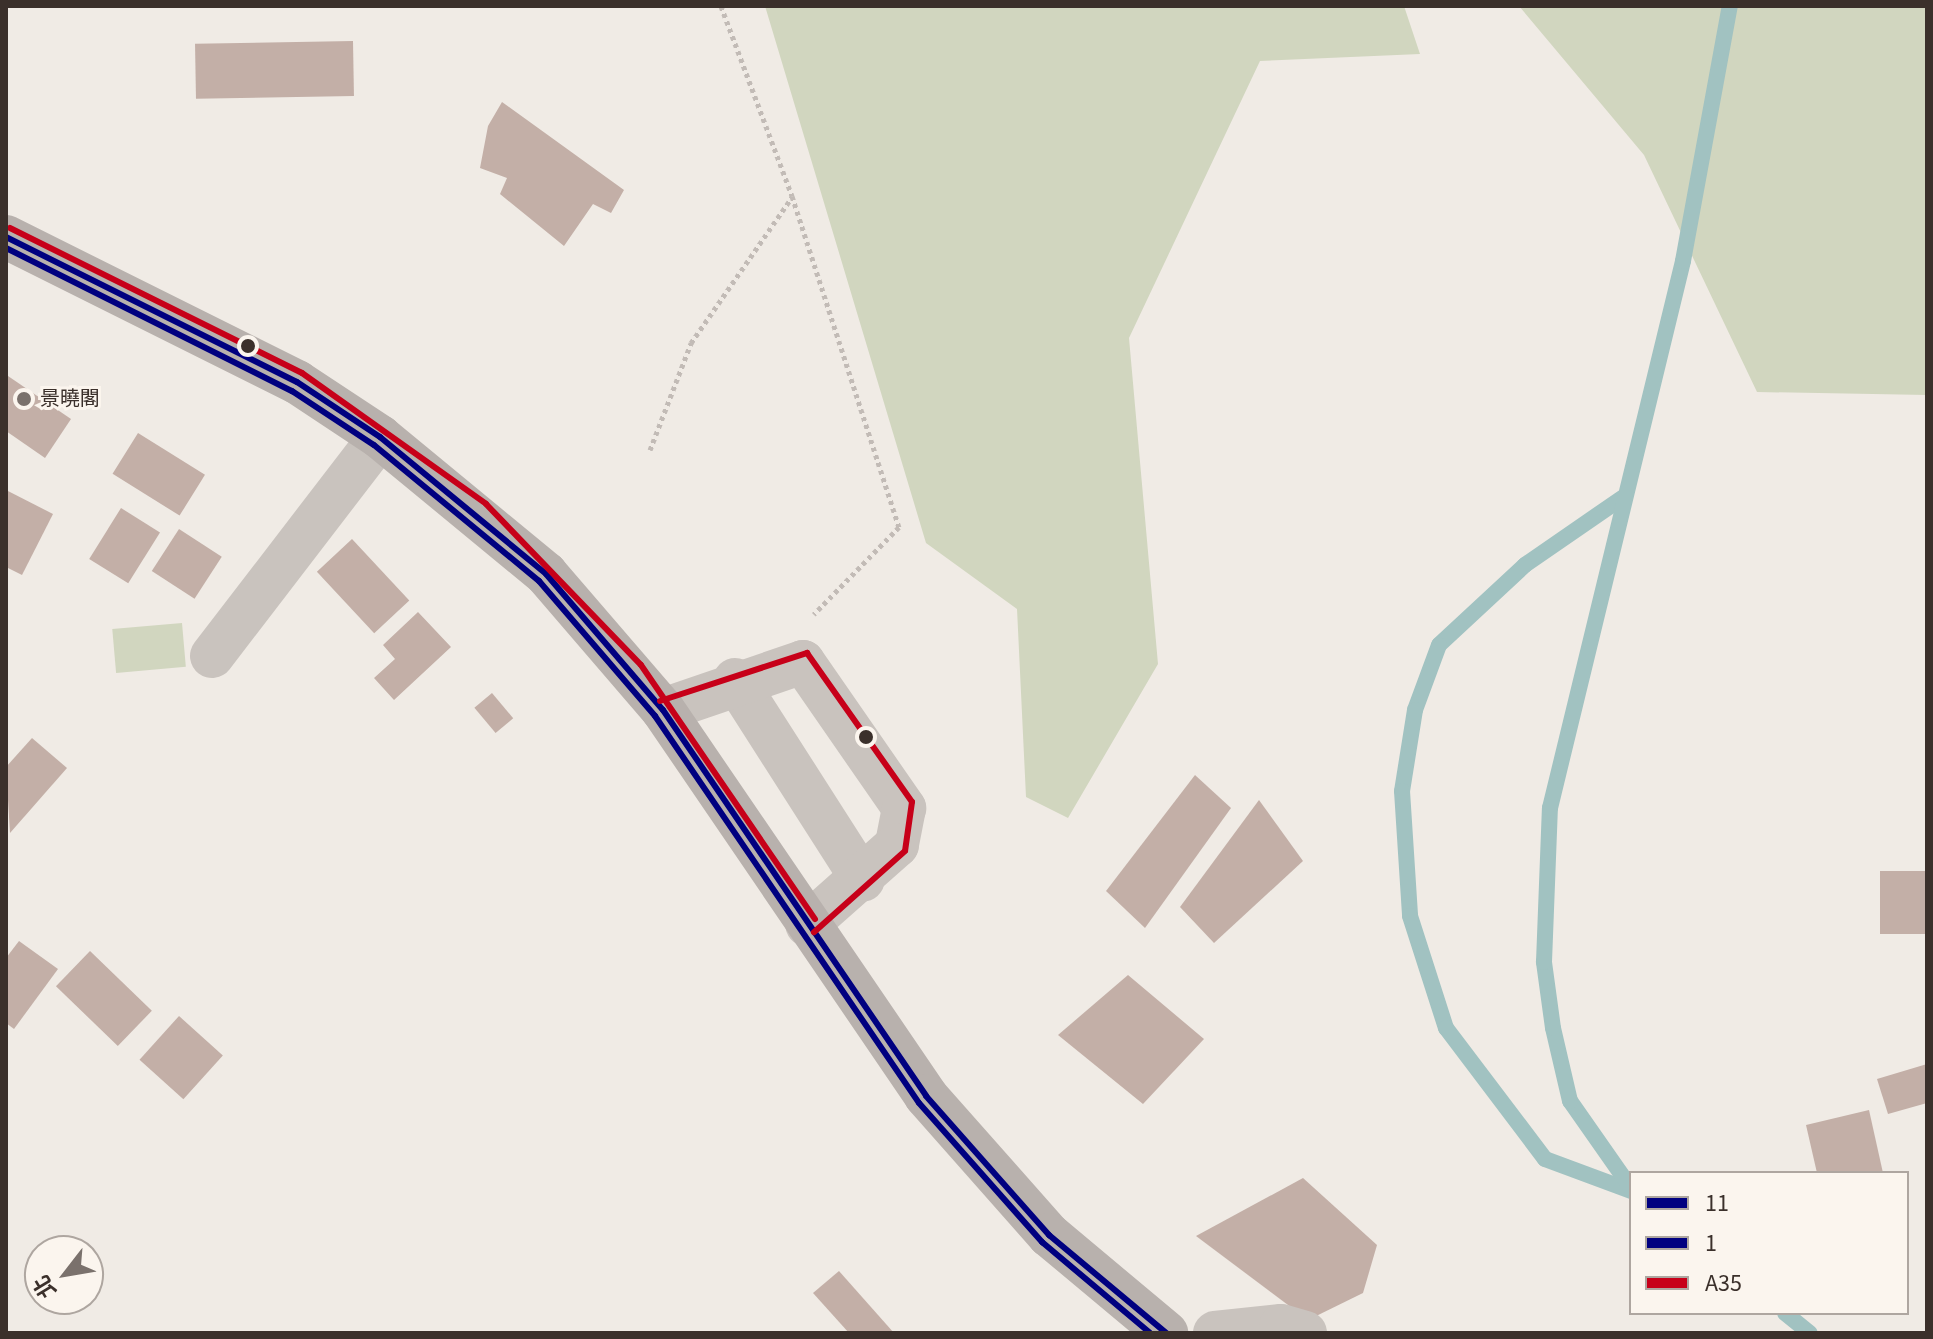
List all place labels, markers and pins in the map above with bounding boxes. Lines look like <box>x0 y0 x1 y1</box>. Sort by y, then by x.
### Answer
unlabelled marker <box>240 338 256 354</box>
place label: 景曉閣 <box>40 387 100 411</box>
marker: 景曉閣 <box>15 390 33 408</box>
unlabelled marker <box>858 729 874 745</box>

